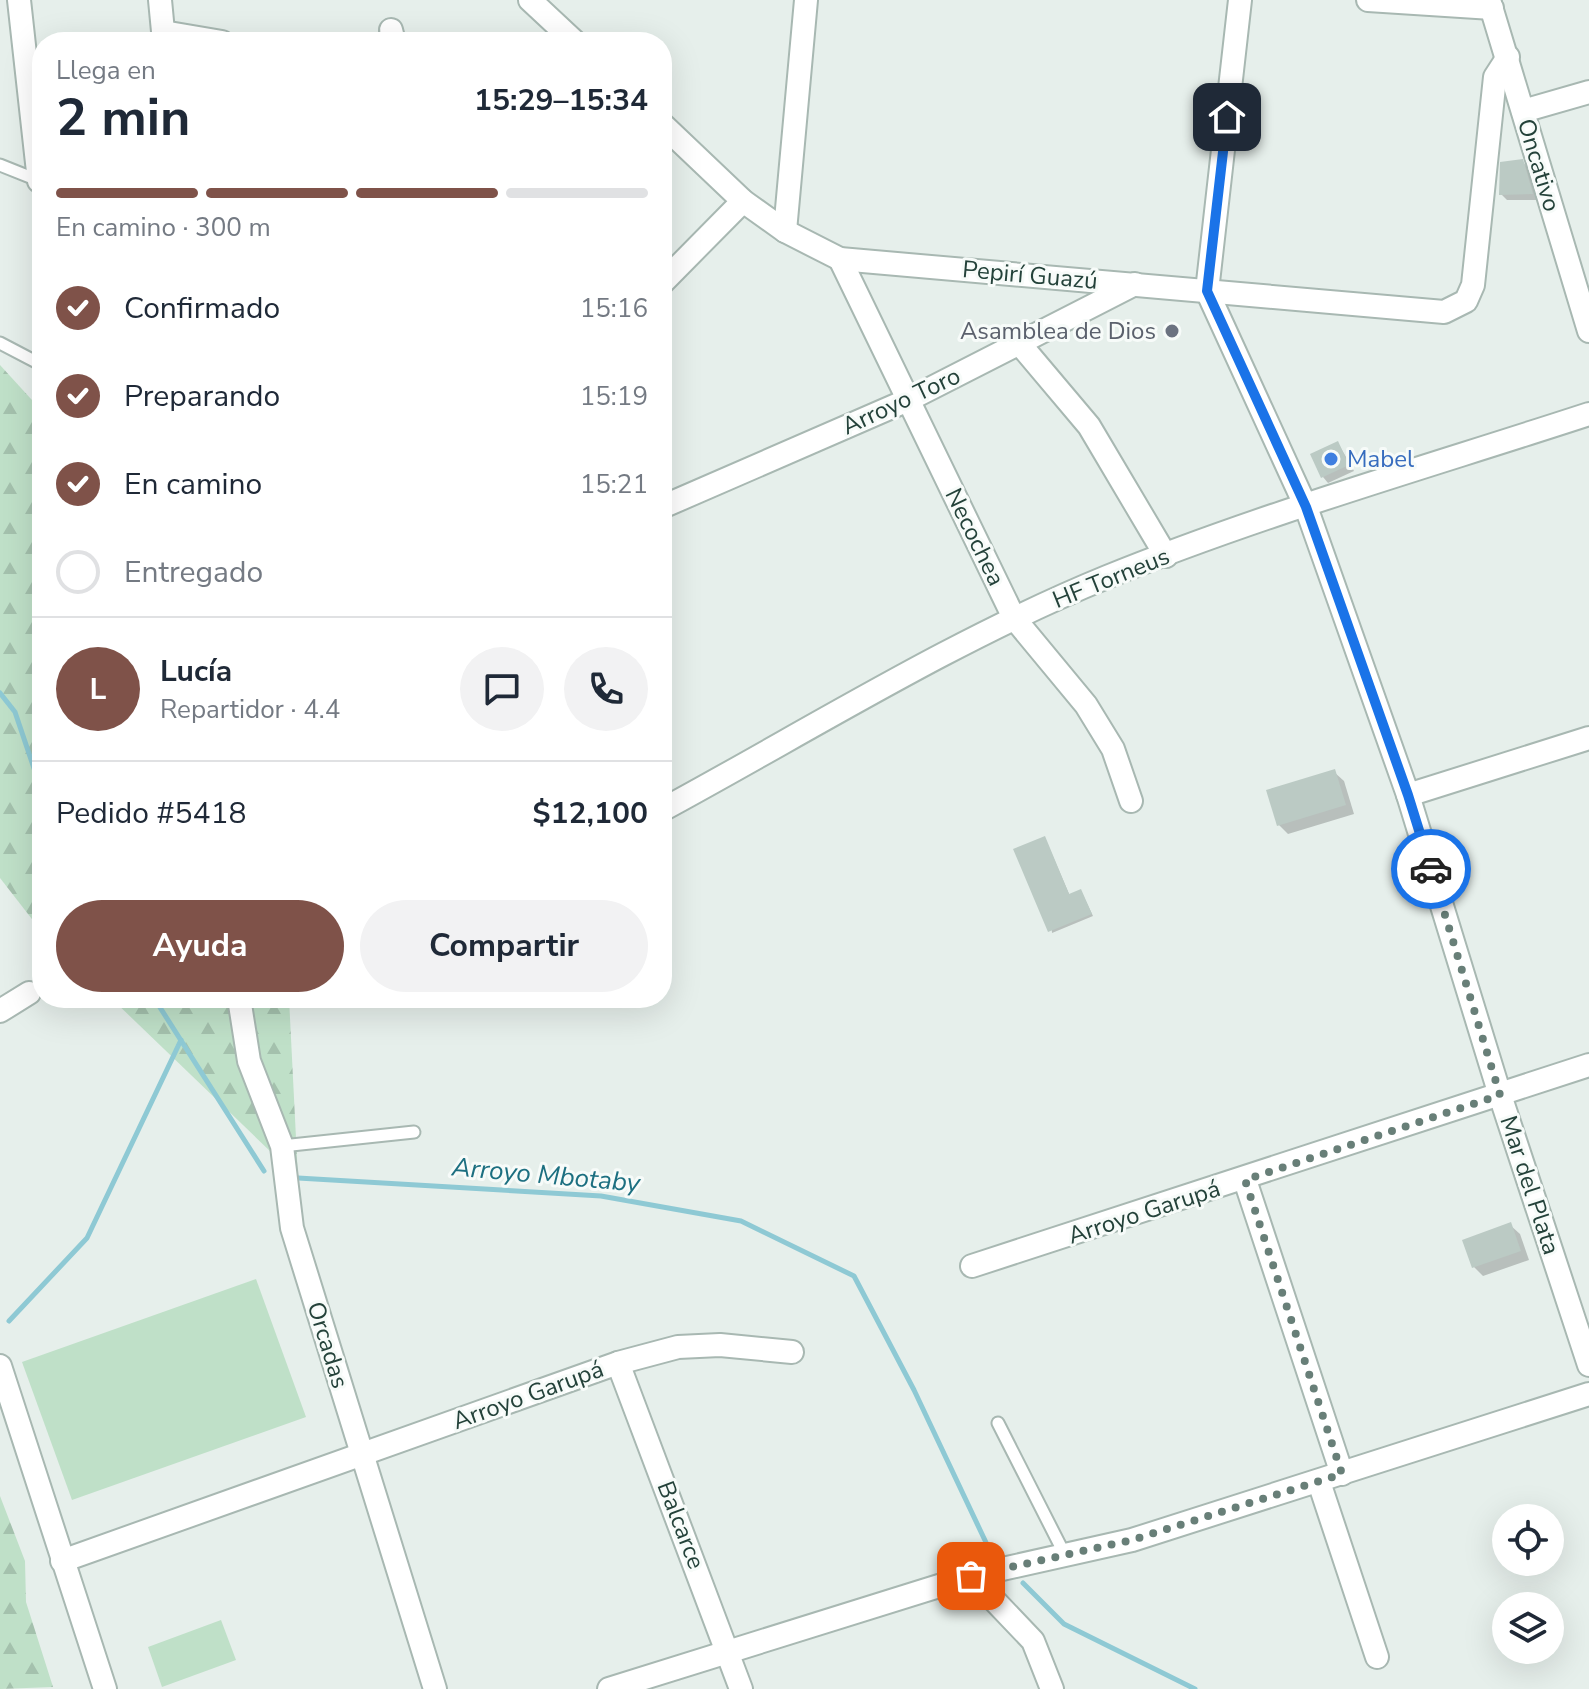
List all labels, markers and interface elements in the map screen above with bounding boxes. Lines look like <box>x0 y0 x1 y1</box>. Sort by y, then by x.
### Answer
text: Llega en <box>56 53 156 88</box>
text: 15:29–15:34 <box>474 80 648 121</box>
text: 2 min <box>56 82 191 153</box>
pin <box>1193 83 1261 151</box>
icon: home <box>1205 95 1249 139</box>
street label: Oncativo <box>1510 115 1568 215</box>
text: En camino · 300 m <box>56 210 271 245</box>
street label: Pepirí Guazú <box>961 253 1099 297</box>
icon: check <box>56 286 100 330</box>
text: Confirmado <box>124 288 280 329</box>
text: 15:16 <box>580 291 648 326</box>
place label: Asamblea de Dios <box>960 315 1156 347</box>
marker: Asamblea de Dios <box>1163 322 1181 340</box>
street label: Arroyo Toro <box>837 360 965 442</box>
icon: check <box>56 374 100 418</box>
text: Preparando <box>124 376 280 417</box>
text: 15:19 <box>580 379 648 414</box>
place label: Mabel <box>1347 443 1414 475</box>
marker: Mabel <box>1322 450 1340 468</box>
icon: check <box>56 462 100 506</box>
text: En camino <box>124 464 262 505</box>
text: 15:21 <box>580 467 648 502</box>
street label: Necochea <box>938 483 1012 591</box>
street label: HF Torneus <box>1048 540 1174 616</box>
text: Entregado <box>124 552 263 593</box>
button: chat <box>460 647 544 731</box>
button: phone <box>564 647 648 731</box>
text: Lucía <box>160 651 232 692</box>
text: L <box>90 669 106 710</box>
text: Repartidor · 4.4 <box>160 692 340 727</box>
text: Pedido #5418 <box>56 793 247 834</box>
text: $12,100 <box>533 793 648 834</box>
courier <box>1391 829 1471 909</box>
icon: car <box>1409 847 1453 891</box>
button: Ayuda <box>56 900 344 992</box>
button: Compartir <box>360 900 648 992</box>
street label: Mar del Plata <box>1493 1111 1567 1259</box>
water label: Arroyo Mbotaby <box>449 1149 643 1201</box>
street label: Arroyo Garupá <box>1064 1172 1224 1252</box>
street label: Orcadas <box>300 1298 356 1392</box>
street label: Arroyo Garupá <box>448 1353 608 1437</box>
street label: Balcarce <box>650 1476 712 1574</box>
map controls <box>1492 1504 1564 1664</box>
button: locate <box>1492 1504 1564 1576</box>
pin <box>937 1542 1005 1610</box>
icon: bag <box>949 1554 993 1598</box>
button: layers <box>1492 1592 1564 1664</box>

